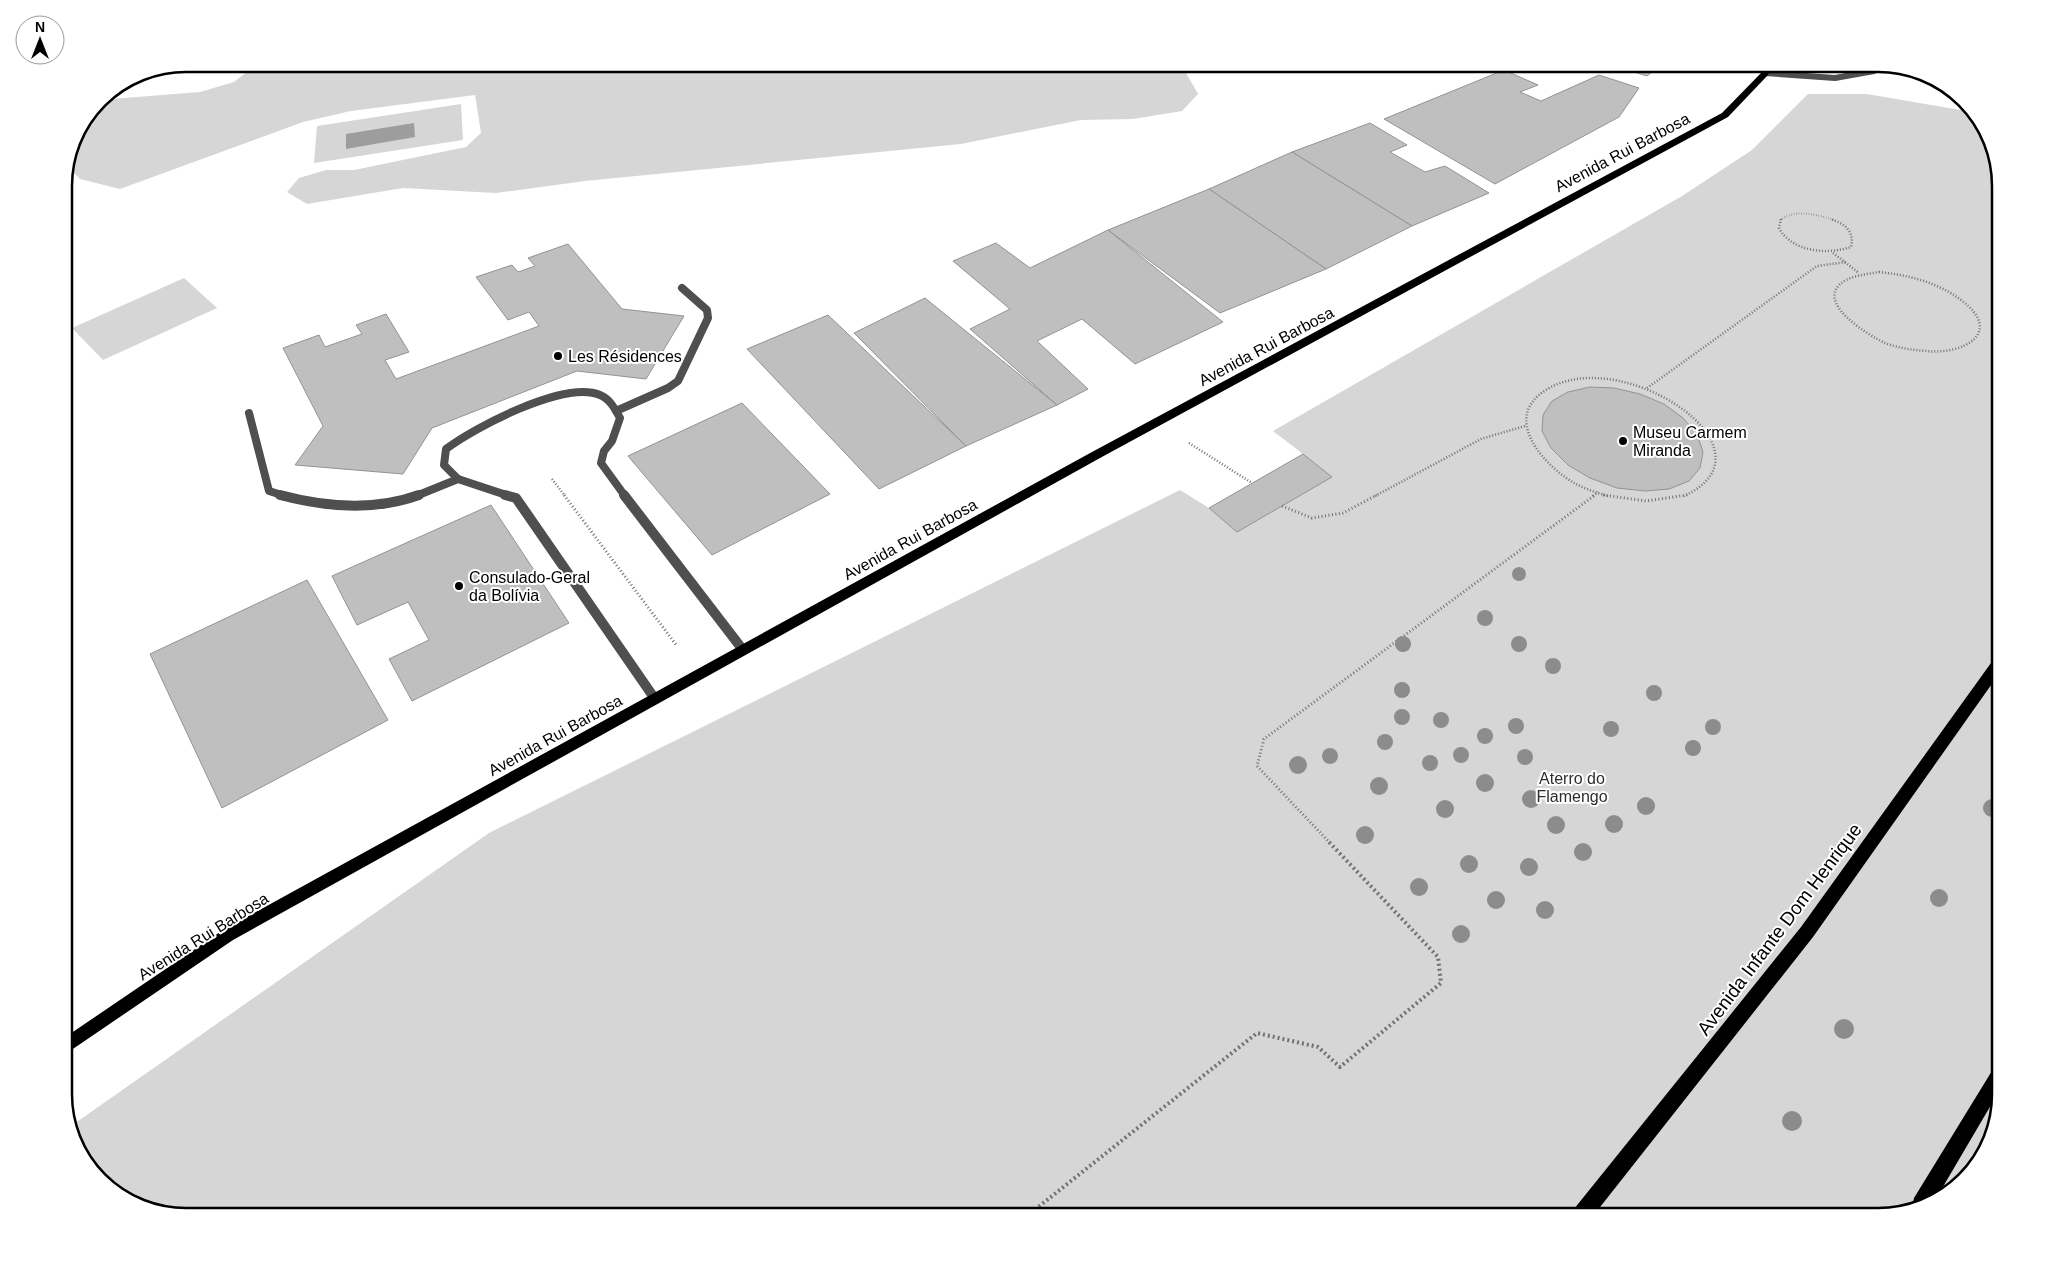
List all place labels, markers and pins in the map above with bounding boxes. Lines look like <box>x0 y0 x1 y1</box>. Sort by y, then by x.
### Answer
place label: Les Résidences <box>568 348 682 365</box>
marker: Les Résidences <box>552 350 564 362</box>
place label: Museu Carmem Miranda <box>1633 424 1747 459</box>
marker: Museu Carmem Miranda <box>1617 435 1629 447</box>
place label: Consulado-Geral da Bolívia <box>469 569 590 604</box>
marker: Consulado-Geral da Bolívia <box>453 580 465 592</box>

